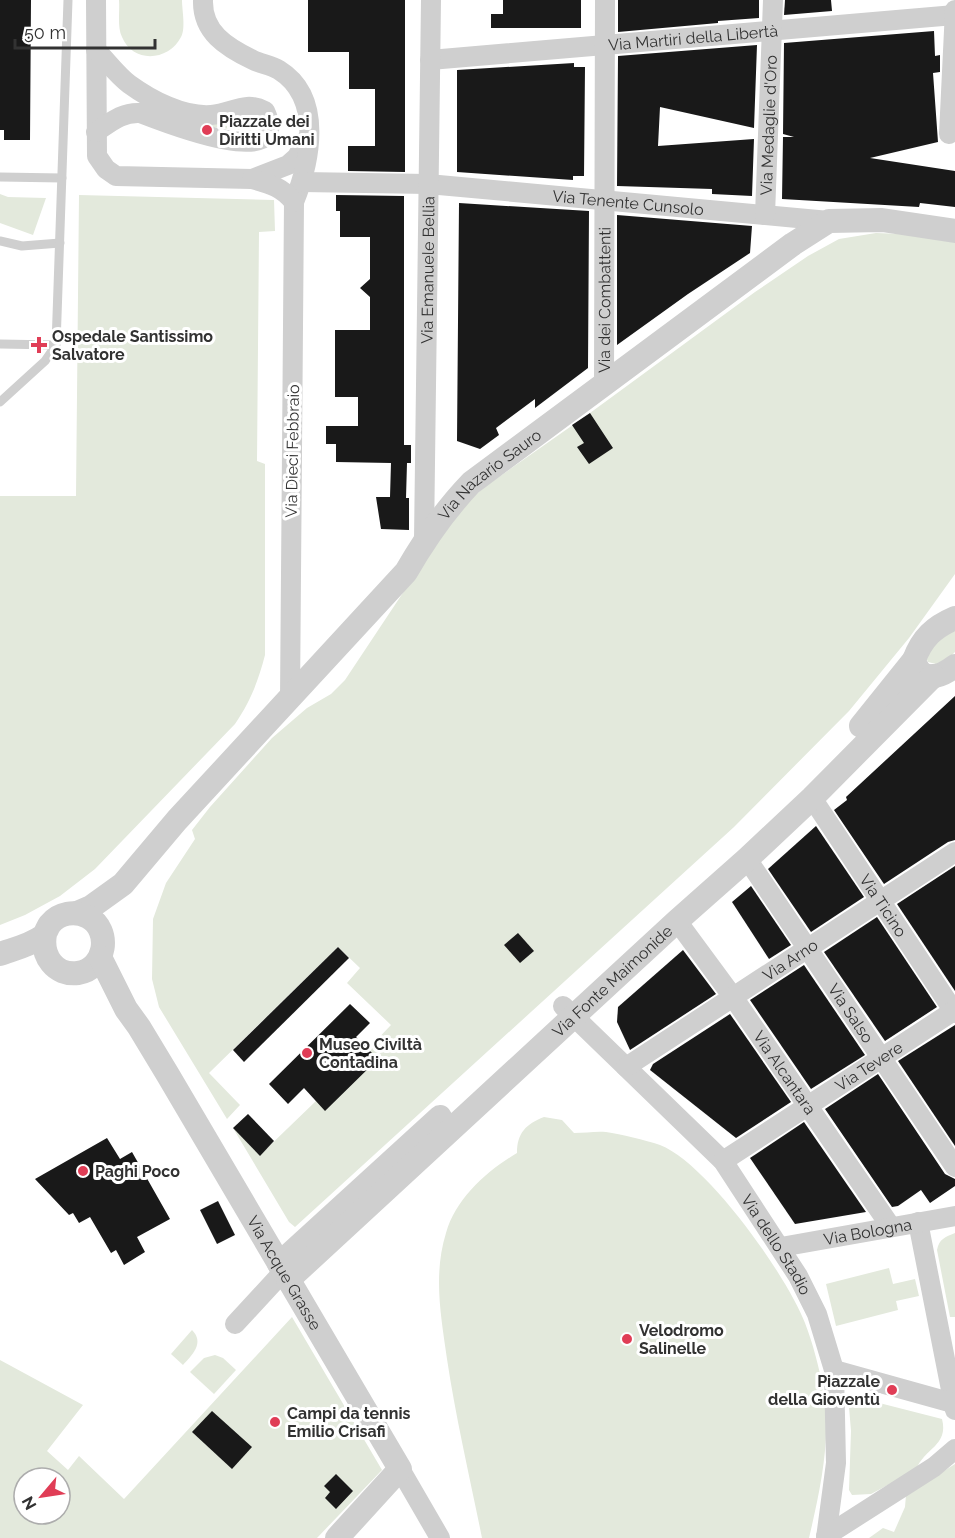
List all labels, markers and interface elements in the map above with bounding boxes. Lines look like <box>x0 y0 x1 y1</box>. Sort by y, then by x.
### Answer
scale bar <box>15 12 154 50</box>
street label: Via Martiri della Libertà <box>607 21 779 55</box>
text: 50 m <box>24 22 66 43</box>
street label: Via Medaglie d'Oro <box>757 55 781 196</box>
place label: Piazzale dei Diritti Umani <box>219 112 315 149</box>
marker: Piazzale dei Diritti Umani <box>200 123 214 137</box>
street label: Via Tenente Cunsolo <box>552 187 705 219</box>
street label: Via Emanuele Bellia <box>418 196 438 344</box>
street label: Via dei Combattenti <box>595 227 614 373</box>
place label: Ospedale Santissimo Salvatore <box>52 327 213 364</box>
marker: Ospedale Santissimo Salvatore <box>30 336 48 354</box>
street label: Via Dieci Febbraio <box>282 384 303 518</box>
street label: Via Nazario Sauro <box>434 425 545 524</box>
street label: Via Ticino <box>855 871 911 941</box>
street label: Via Fonte Maimonide <box>549 921 676 1041</box>
street label: Via Arno <box>759 935 821 985</box>
street label: Via Salso <box>824 980 877 1047</box>
street label: Via Alcantara <box>749 1027 820 1118</box>
place label: Museo Civiltà Contadina <box>319 1035 422 1072</box>
street label: Via Tevere <box>832 1038 906 1095</box>
marker: Museo Civiltà Contadina <box>300 1046 314 1060</box>
place label: Paghi Poco <box>95 1162 180 1181</box>
marker: Paghi Poco <box>76 1164 90 1178</box>
street label: Via dello Stadio <box>737 1191 815 1298</box>
street label: Via Acque Grasse <box>243 1212 325 1334</box>
street label: Via Bologna <box>822 1215 913 1249</box>
place label: Velodromo Salinelle <box>639 1321 724 1358</box>
marker: Velodromo Salinelle <box>620 1332 634 1346</box>
place label: Piazzale della Gioventù <box>768 1372 880 1409</box>
marker: Piazzale della Gioventù <box>885 1383 899 1397</box>
place label: Campi da tennis Emilio Crisafi <box>287 1404 410 1441</box>
marker: Campi da tennis Emilio Crisafi <box>268 1415 282 1429</box>
north arrow <box>12 1466 72 1526</box>
text: N <box>18 1493 41 1513</box>

